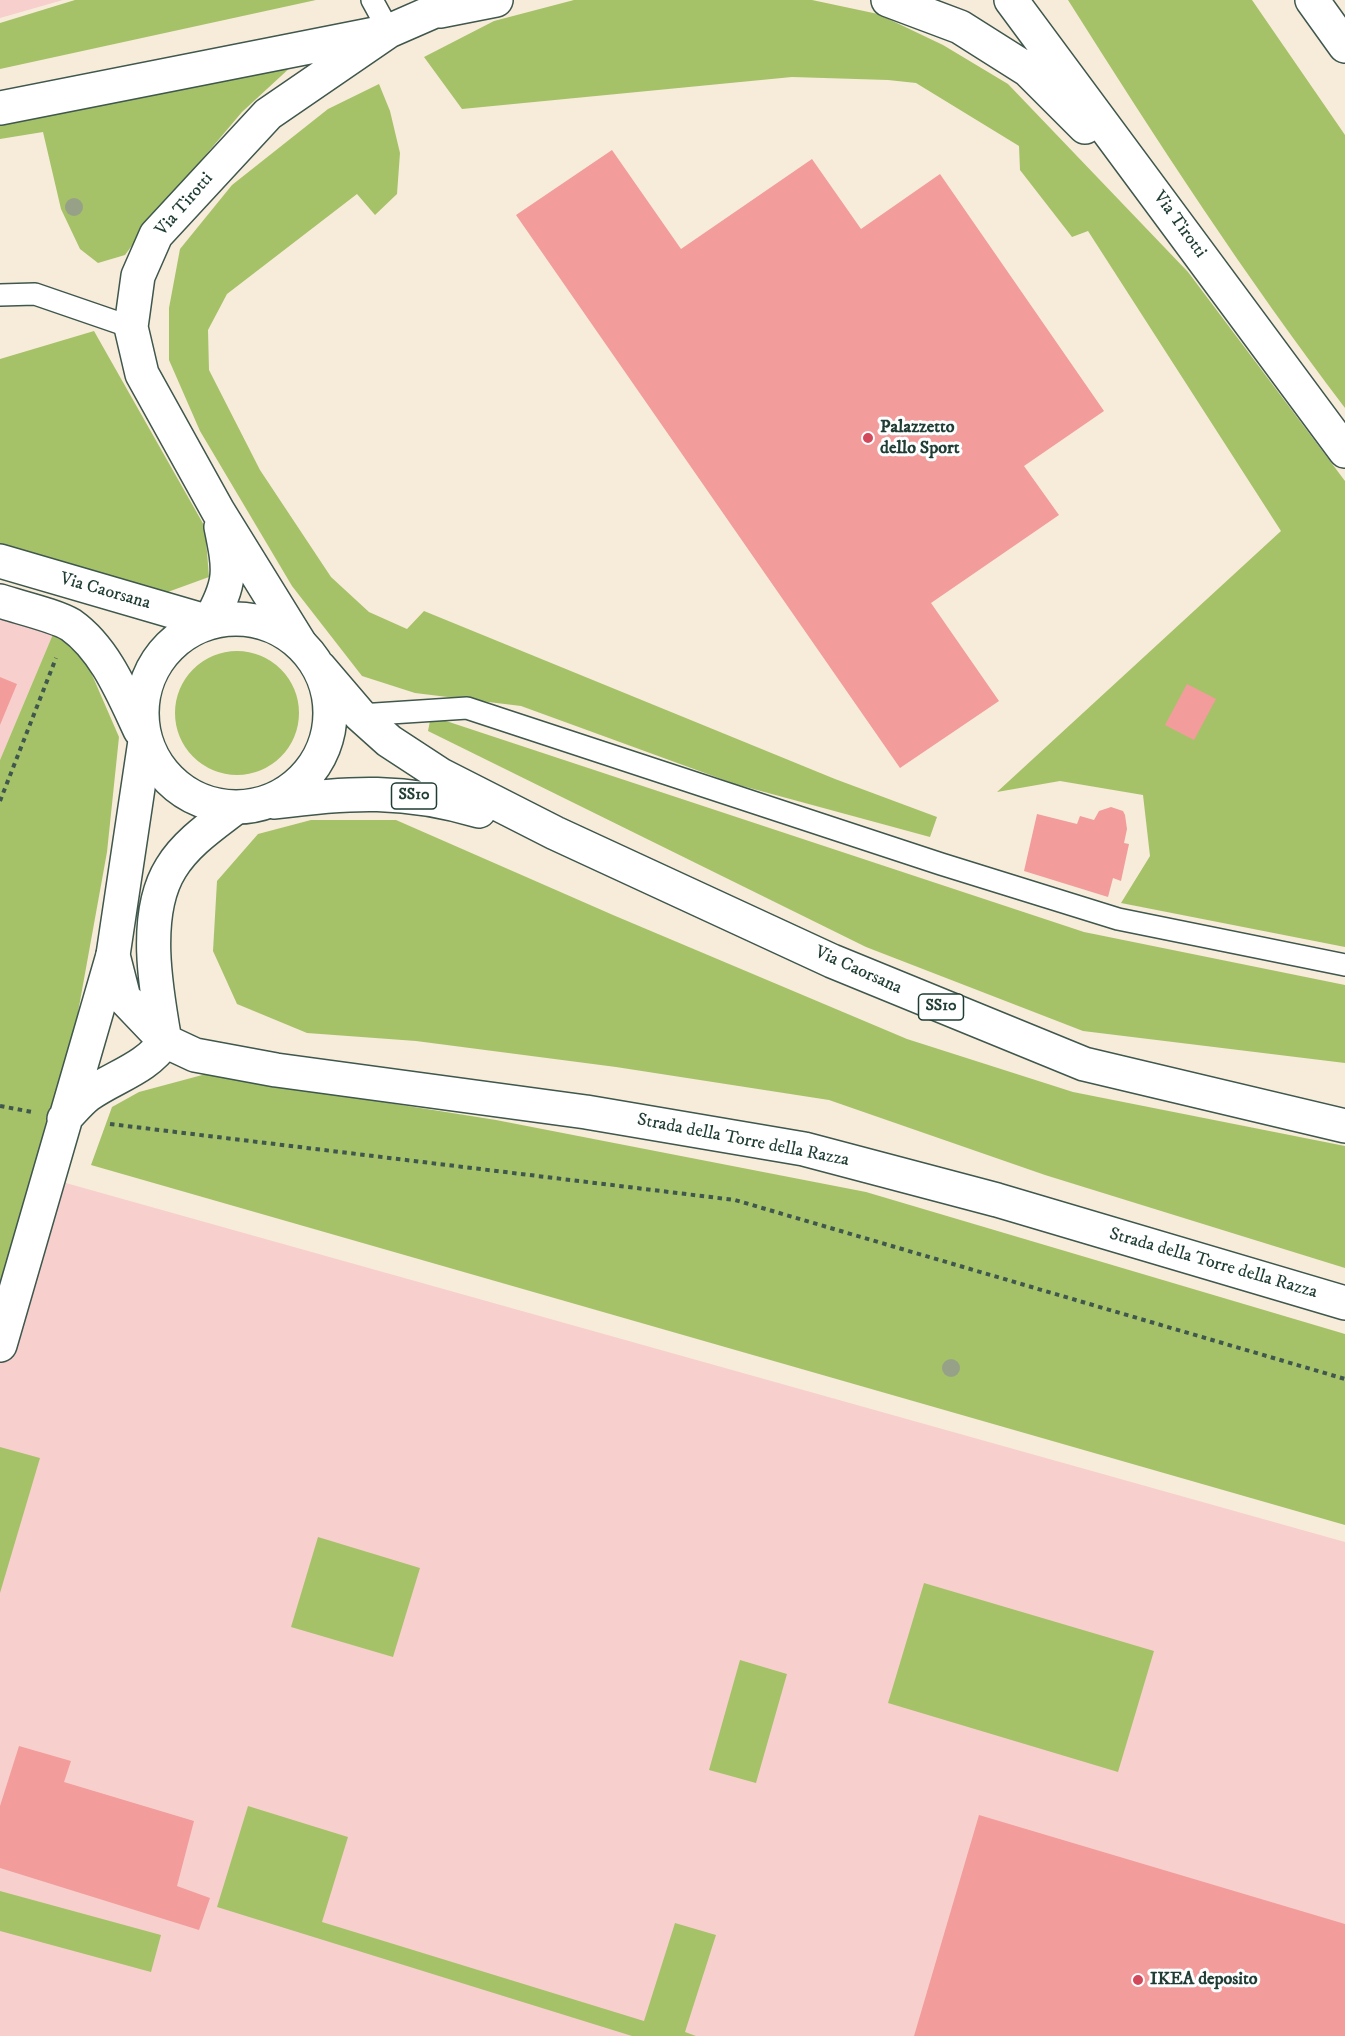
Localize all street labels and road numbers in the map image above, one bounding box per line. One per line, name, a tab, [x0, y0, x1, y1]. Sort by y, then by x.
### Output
street label: Via Tirotti	[152, 169, 218, 241]
street label: Via Tirotti	[1148, 187, 1210, 263]
street label: Via Caorsana	[57, 569, 153, 615]
road number: SS10	[392, 783, 436, 809]
street label: Via Caorsana	[811, 942, 905, 1000]
road number: SS10	[918, 994, 964, 1020]
street label: Strada della Torre della Razza	[635, 1110, 851, 1172]
street label: Strada della Torre della Razza	[1106, 1224, 1320, 1304]

